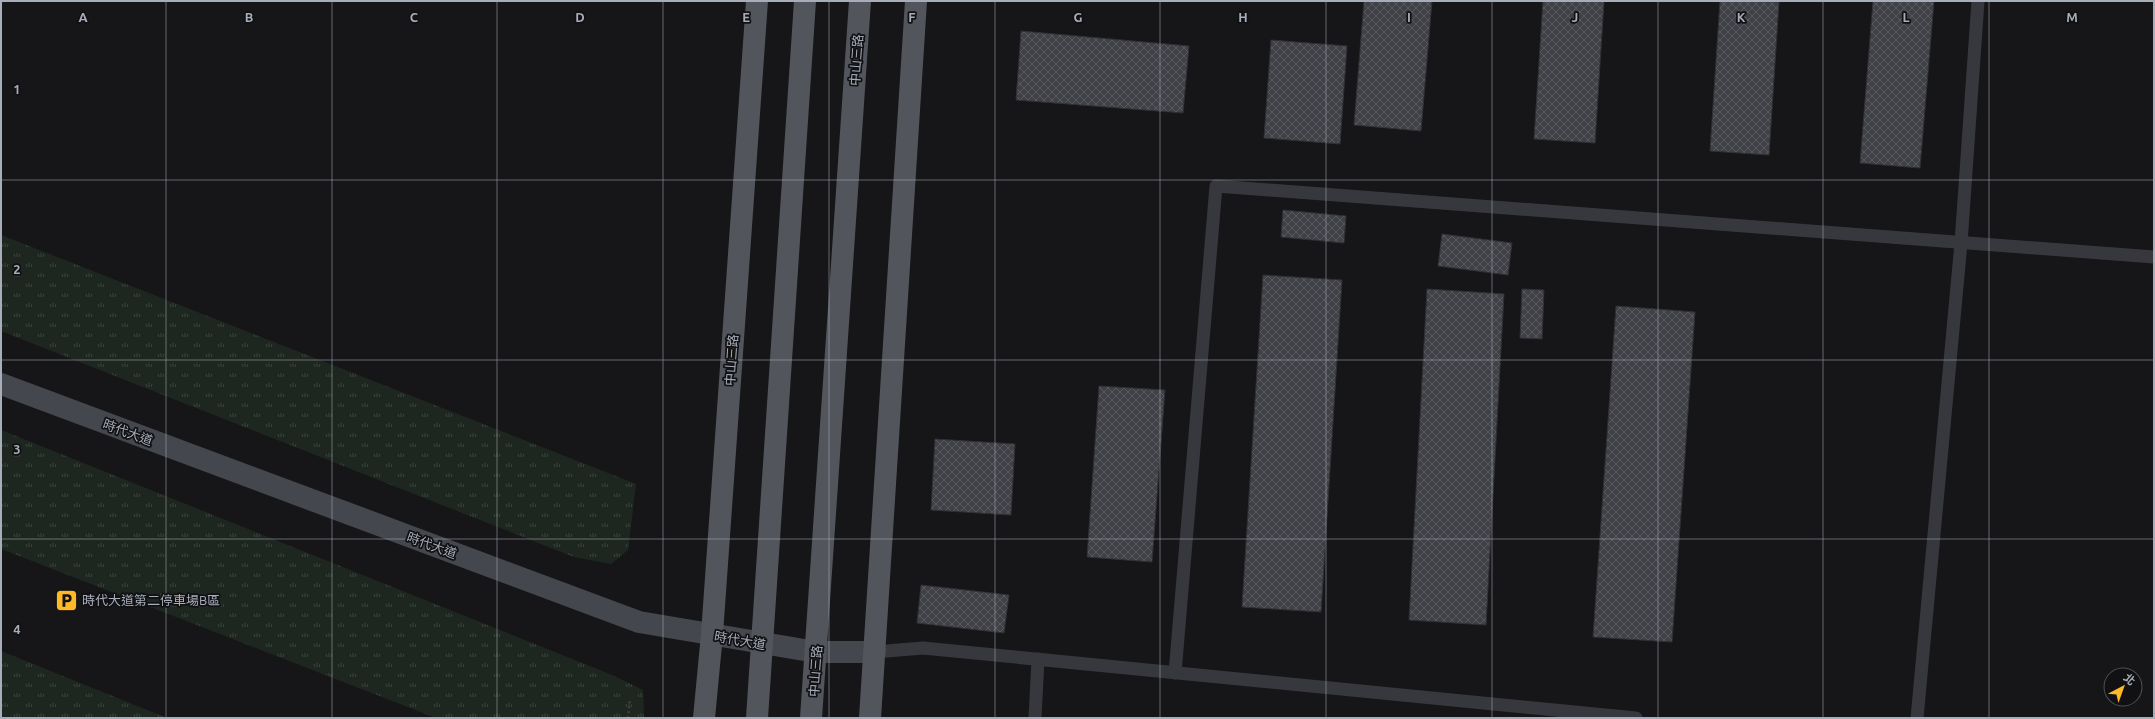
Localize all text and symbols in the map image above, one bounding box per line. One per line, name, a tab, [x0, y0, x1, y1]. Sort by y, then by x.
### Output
text: A	[78, 10, 88, 24]
text: B	[245, 10, 254, 24]
text: C	[410, 10, 419, 24]
text: D	[575, 10, 585, 24]
text: E	[742, 10, 750, 24]
text: F	[908, 10, 916, 24]
text: G	[1074, 10, 1083, 24]
text: H	[1238, 10, 1248, 24]
text: I	[1407, 10, 1411, 24]
text: J	[1572, 10, 1578, 24]
text: K	[1737, 10, 1746, 24]
text: L	[1902, 10, 1910, 24]
text: M	[2066, 10, 2078, 24]
street label: 中山三路	[847, 34, 865, 86]
text: 1	[13, 82, 21, 96]
text: 2	[13, 262, 21, 276]
street label: 中山三路	[722, 334, 740, 386]
street label: 時代大道	[101, 417, 155, 447]
text: 3	[13, 442, 21, 456]
street label: 時代大道	[405, 530, 459, 560]
parking icon: 時代大道第二停車場B區	[54, 587, 80, 613]
place label: 時代大道第二停車場B區	[82, 593, 220, 607]
text: 4	[13, 622, 21, 636]
street label: 時代大道	[713, 629, 767, 651]
street label: 中山三路	[806, 645, 824, 697]
north arrow	[2103, 667, 2143, 707]
text: 北	[2121, 671, 2138, 688]

